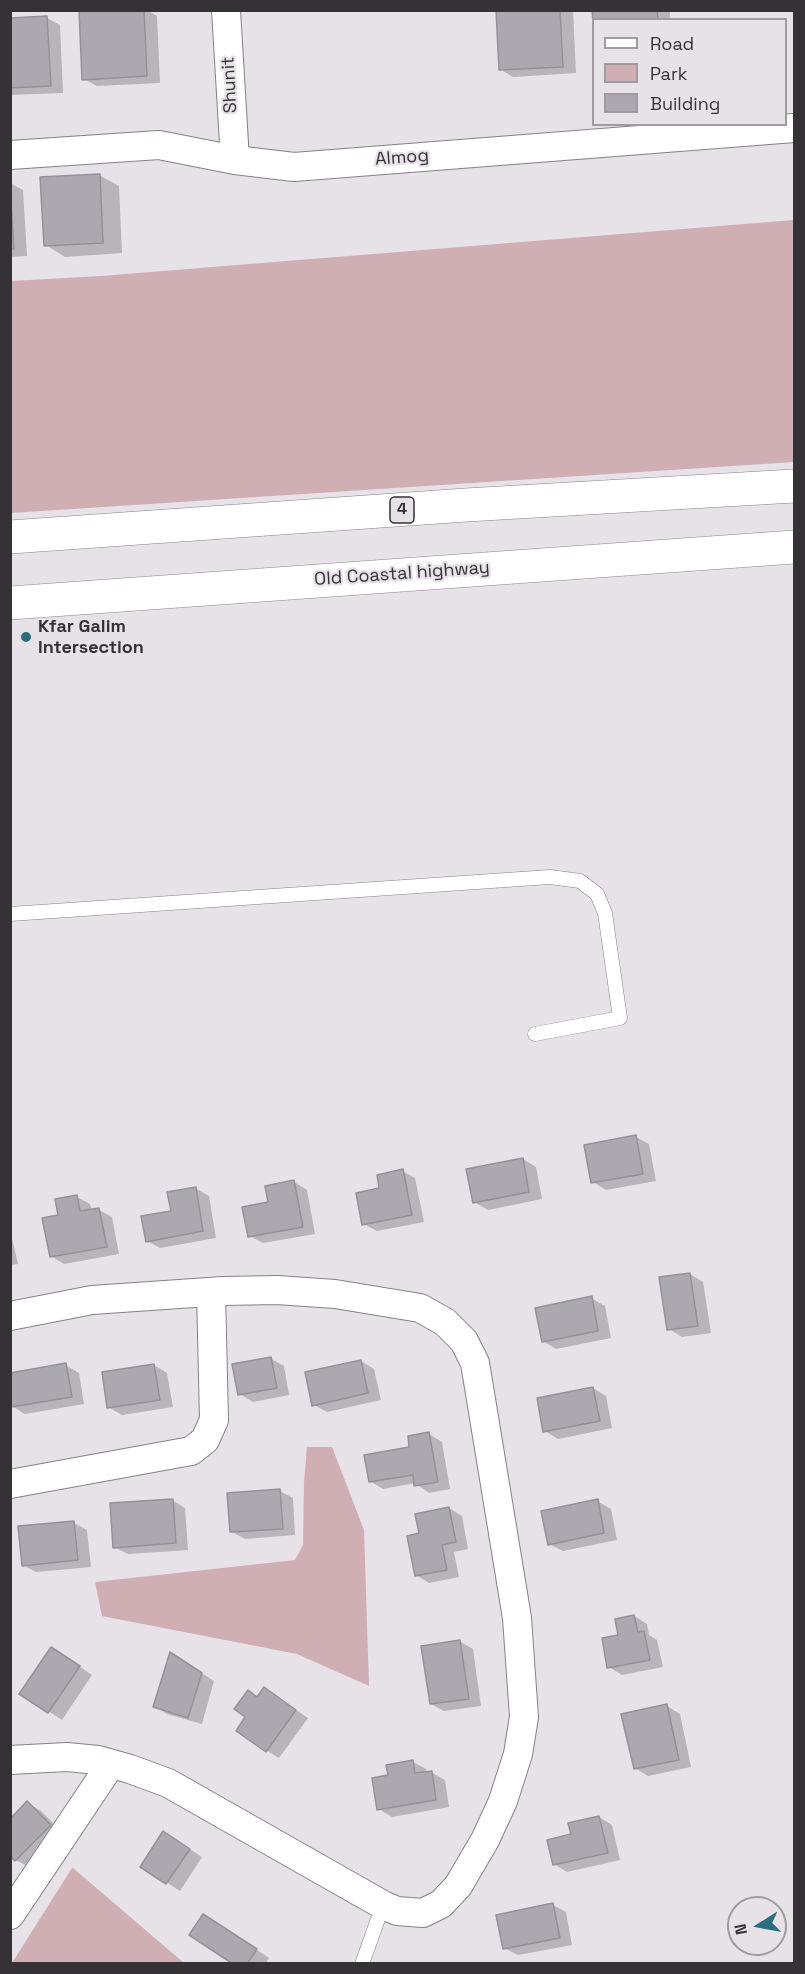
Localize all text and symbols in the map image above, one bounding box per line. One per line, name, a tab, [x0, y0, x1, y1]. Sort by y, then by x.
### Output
legend	[592, 18, 787, 126]
text: Road	[650, 32, 694, 55]
street label: Shunit	[218, 56, 242, 114]
text: Park	[650, 62, 687, 85]
text: Building	[650, 92, 720, 115]
street label: Almog	[374, 145, 430, 171]
road number: 4	[390, 497, 414, 523]
street label: Old Coastal highway	[314, 557, 490, 591]
place label: Kfar Galim Intersection	[38, 616, 144, 658]
marker: Kfar Galim Intersection	[19, 630, 33, 644]
north arrow	[727, 1896, 787, 1956]
text: N	[729, 1922, 752, 1936]

